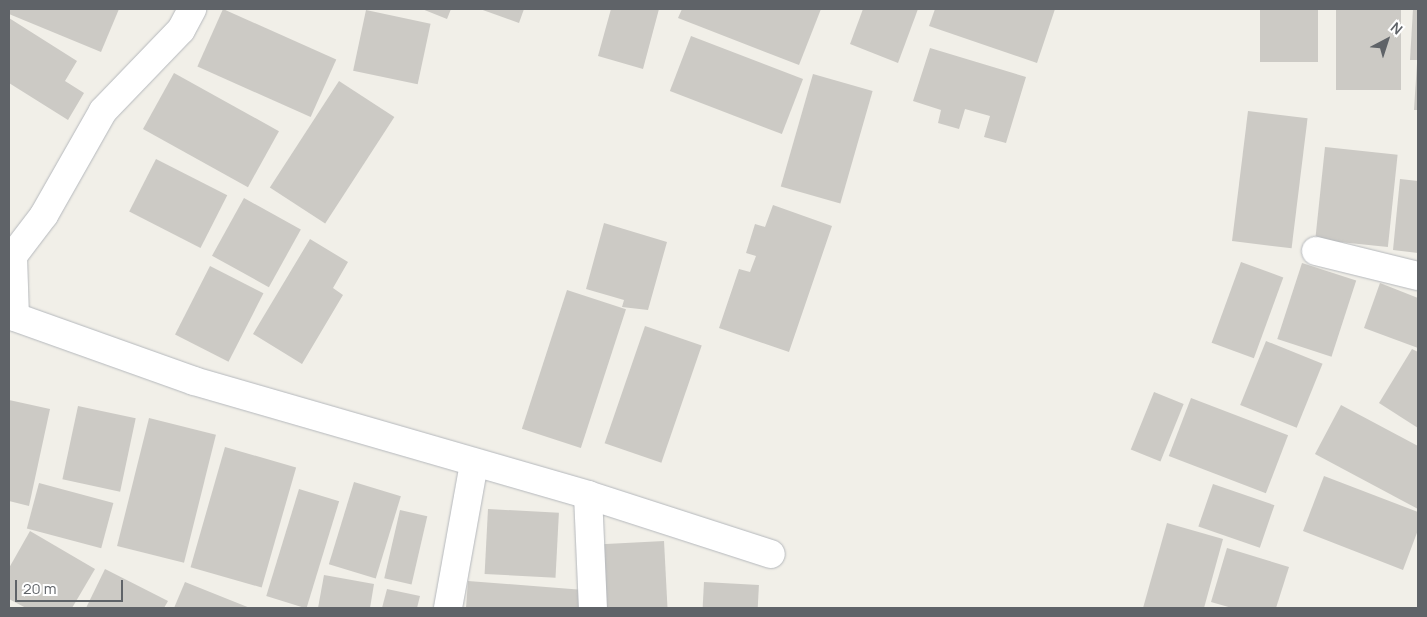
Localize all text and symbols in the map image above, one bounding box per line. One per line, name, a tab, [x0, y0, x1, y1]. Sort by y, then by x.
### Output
north arrow	[1362, 15, 1412, 65]
text: N	[1387, 18, 1407, 39]
scale bar	[18, 570, 125, 602]
text: 20 m	[23, 578, 56, 599]

